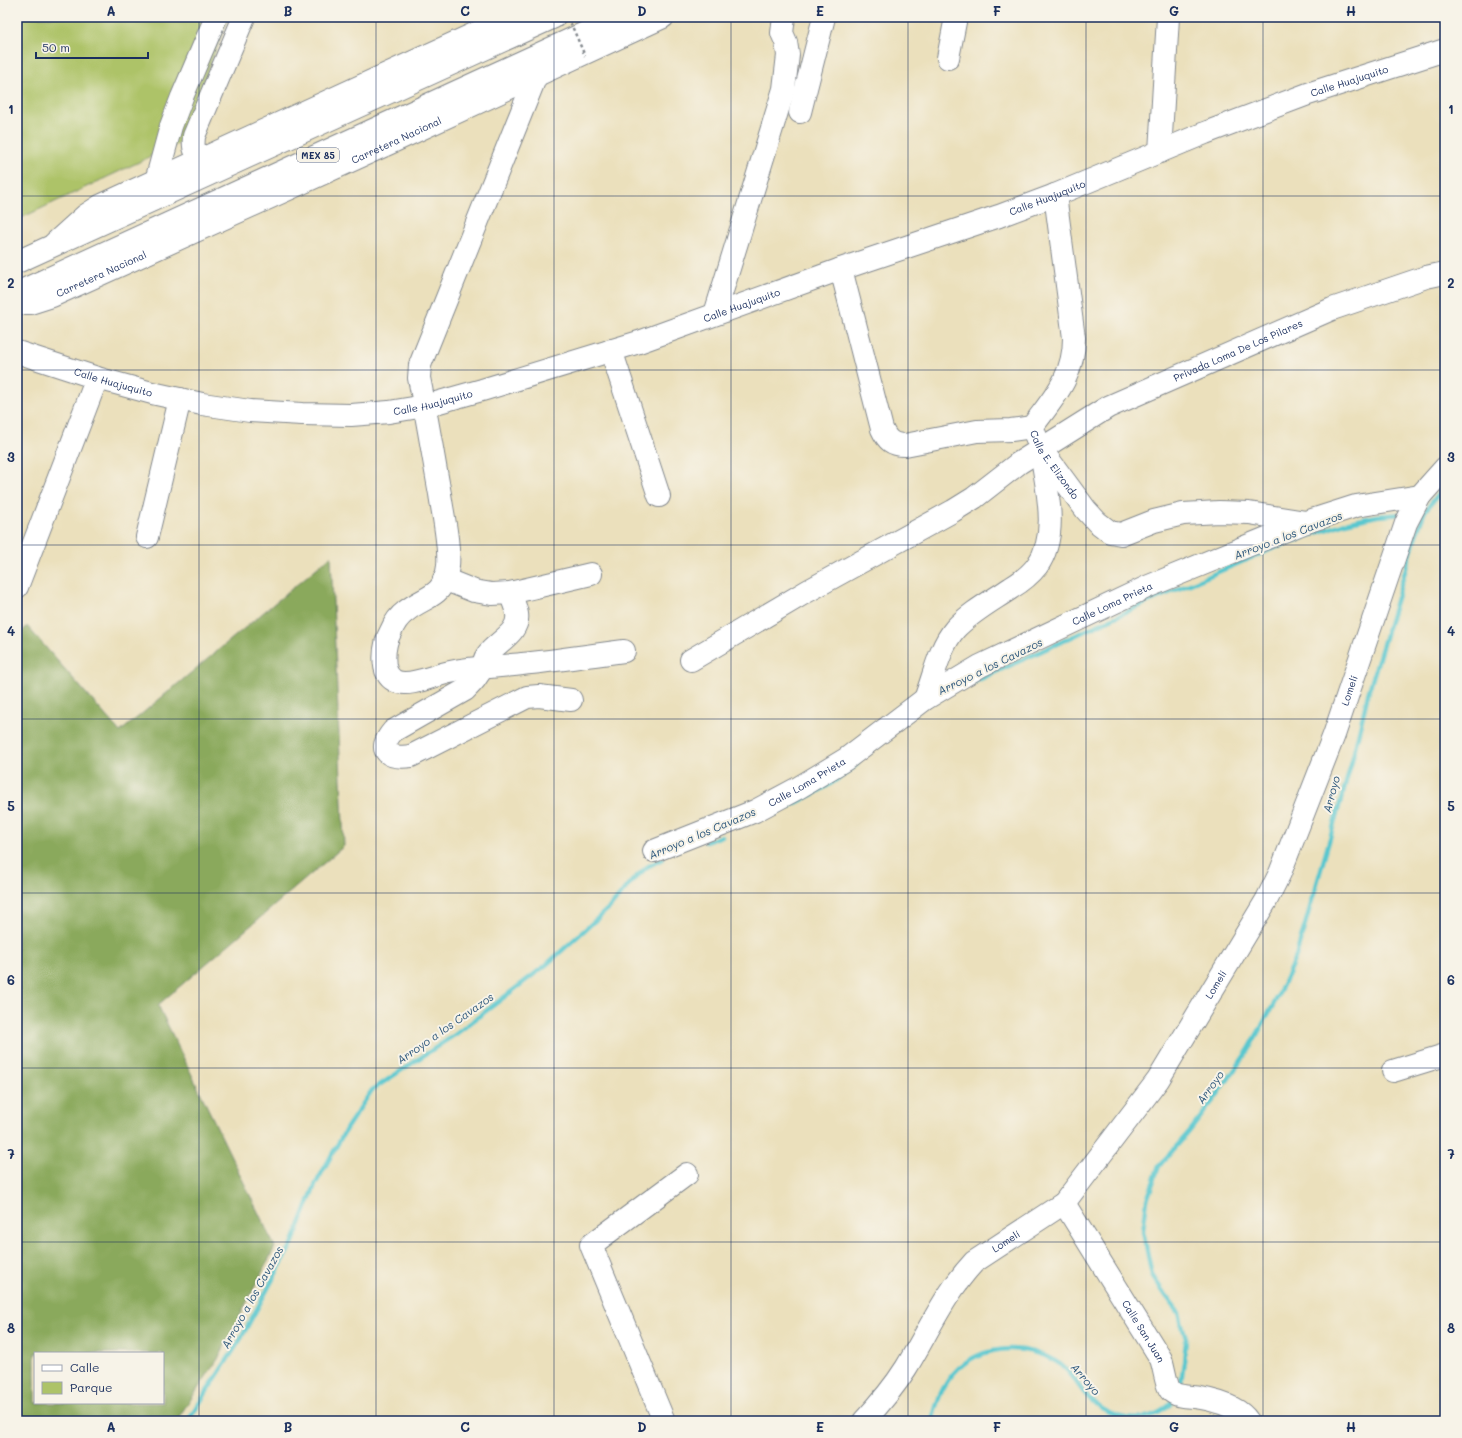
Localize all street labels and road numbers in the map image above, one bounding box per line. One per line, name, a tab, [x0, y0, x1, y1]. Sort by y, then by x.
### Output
street label: Calle Huajuquito	[1309, 62, 1390, 100]
street label: Carretera Nacional	[349, 113, 443, 167]
road number: MEX 85	[297, 148, 339, 162]
street label: Calle Huajuquito	[1007, 176, 1088, 219]
street label: Carretera Nacional	[54, 247, 148, 300]
street label: Calle Huajuquito	[701, 285, 782, 325]
street label: Privada Loma De Los Pilares	[1171, 316, 1305, 385]
street label: Calle Huajuquito	[72, 364, 154, 400]
street label: Calle Huajuquito	[392, 386, 474, 418]
street label: Calle E. Elizondo	[1027, 428, 1083, 502]
street label: Calle Loma Prieta	[1070, 578, 1155, 629]
street label: Lomelí	[1338, 673, 1361, 707]
street label: Calle Loma Prieta	[765, 754, 848, 810]
street label: Lomelí	[1202, 967, 1230, 1001]
street label: Lomelí	[989, 1227, 1023, 1255]
street label: Calle San Juan	[1119, 1297, 1169, 1364]

